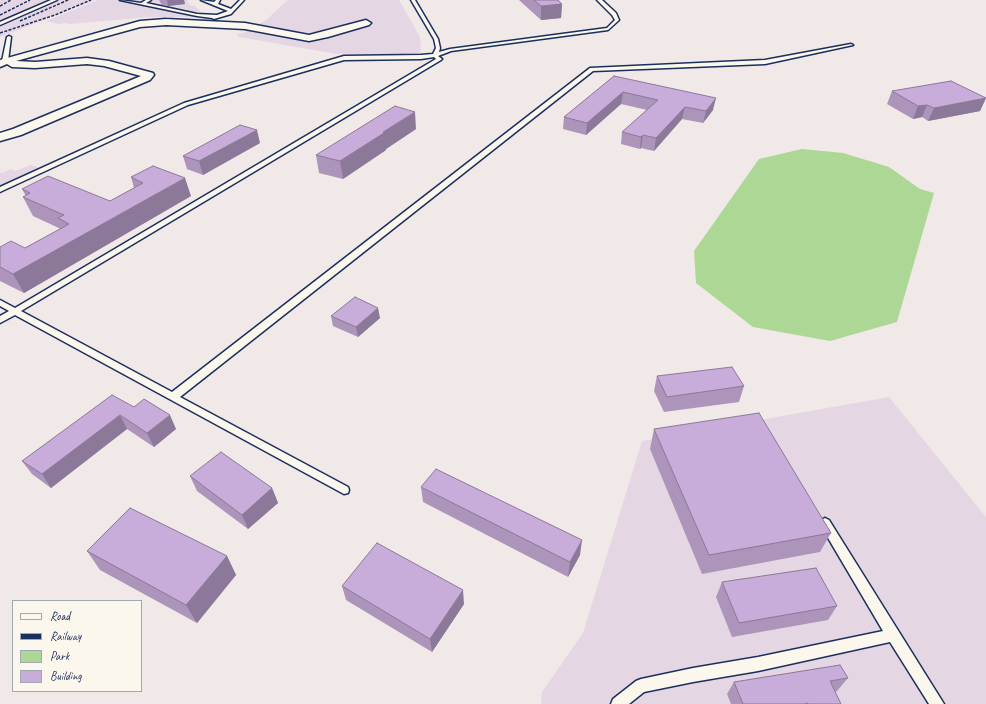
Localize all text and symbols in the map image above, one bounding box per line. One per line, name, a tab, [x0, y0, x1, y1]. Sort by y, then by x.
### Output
legend	[12, 600, 142, 692]
text: Road	[50, 608, 70, 624]
text: Railway	[50, 628, 81, 644]
text: Park	[50, 648, 69, 664]
text: Building	[50, 668, 82, 684]

